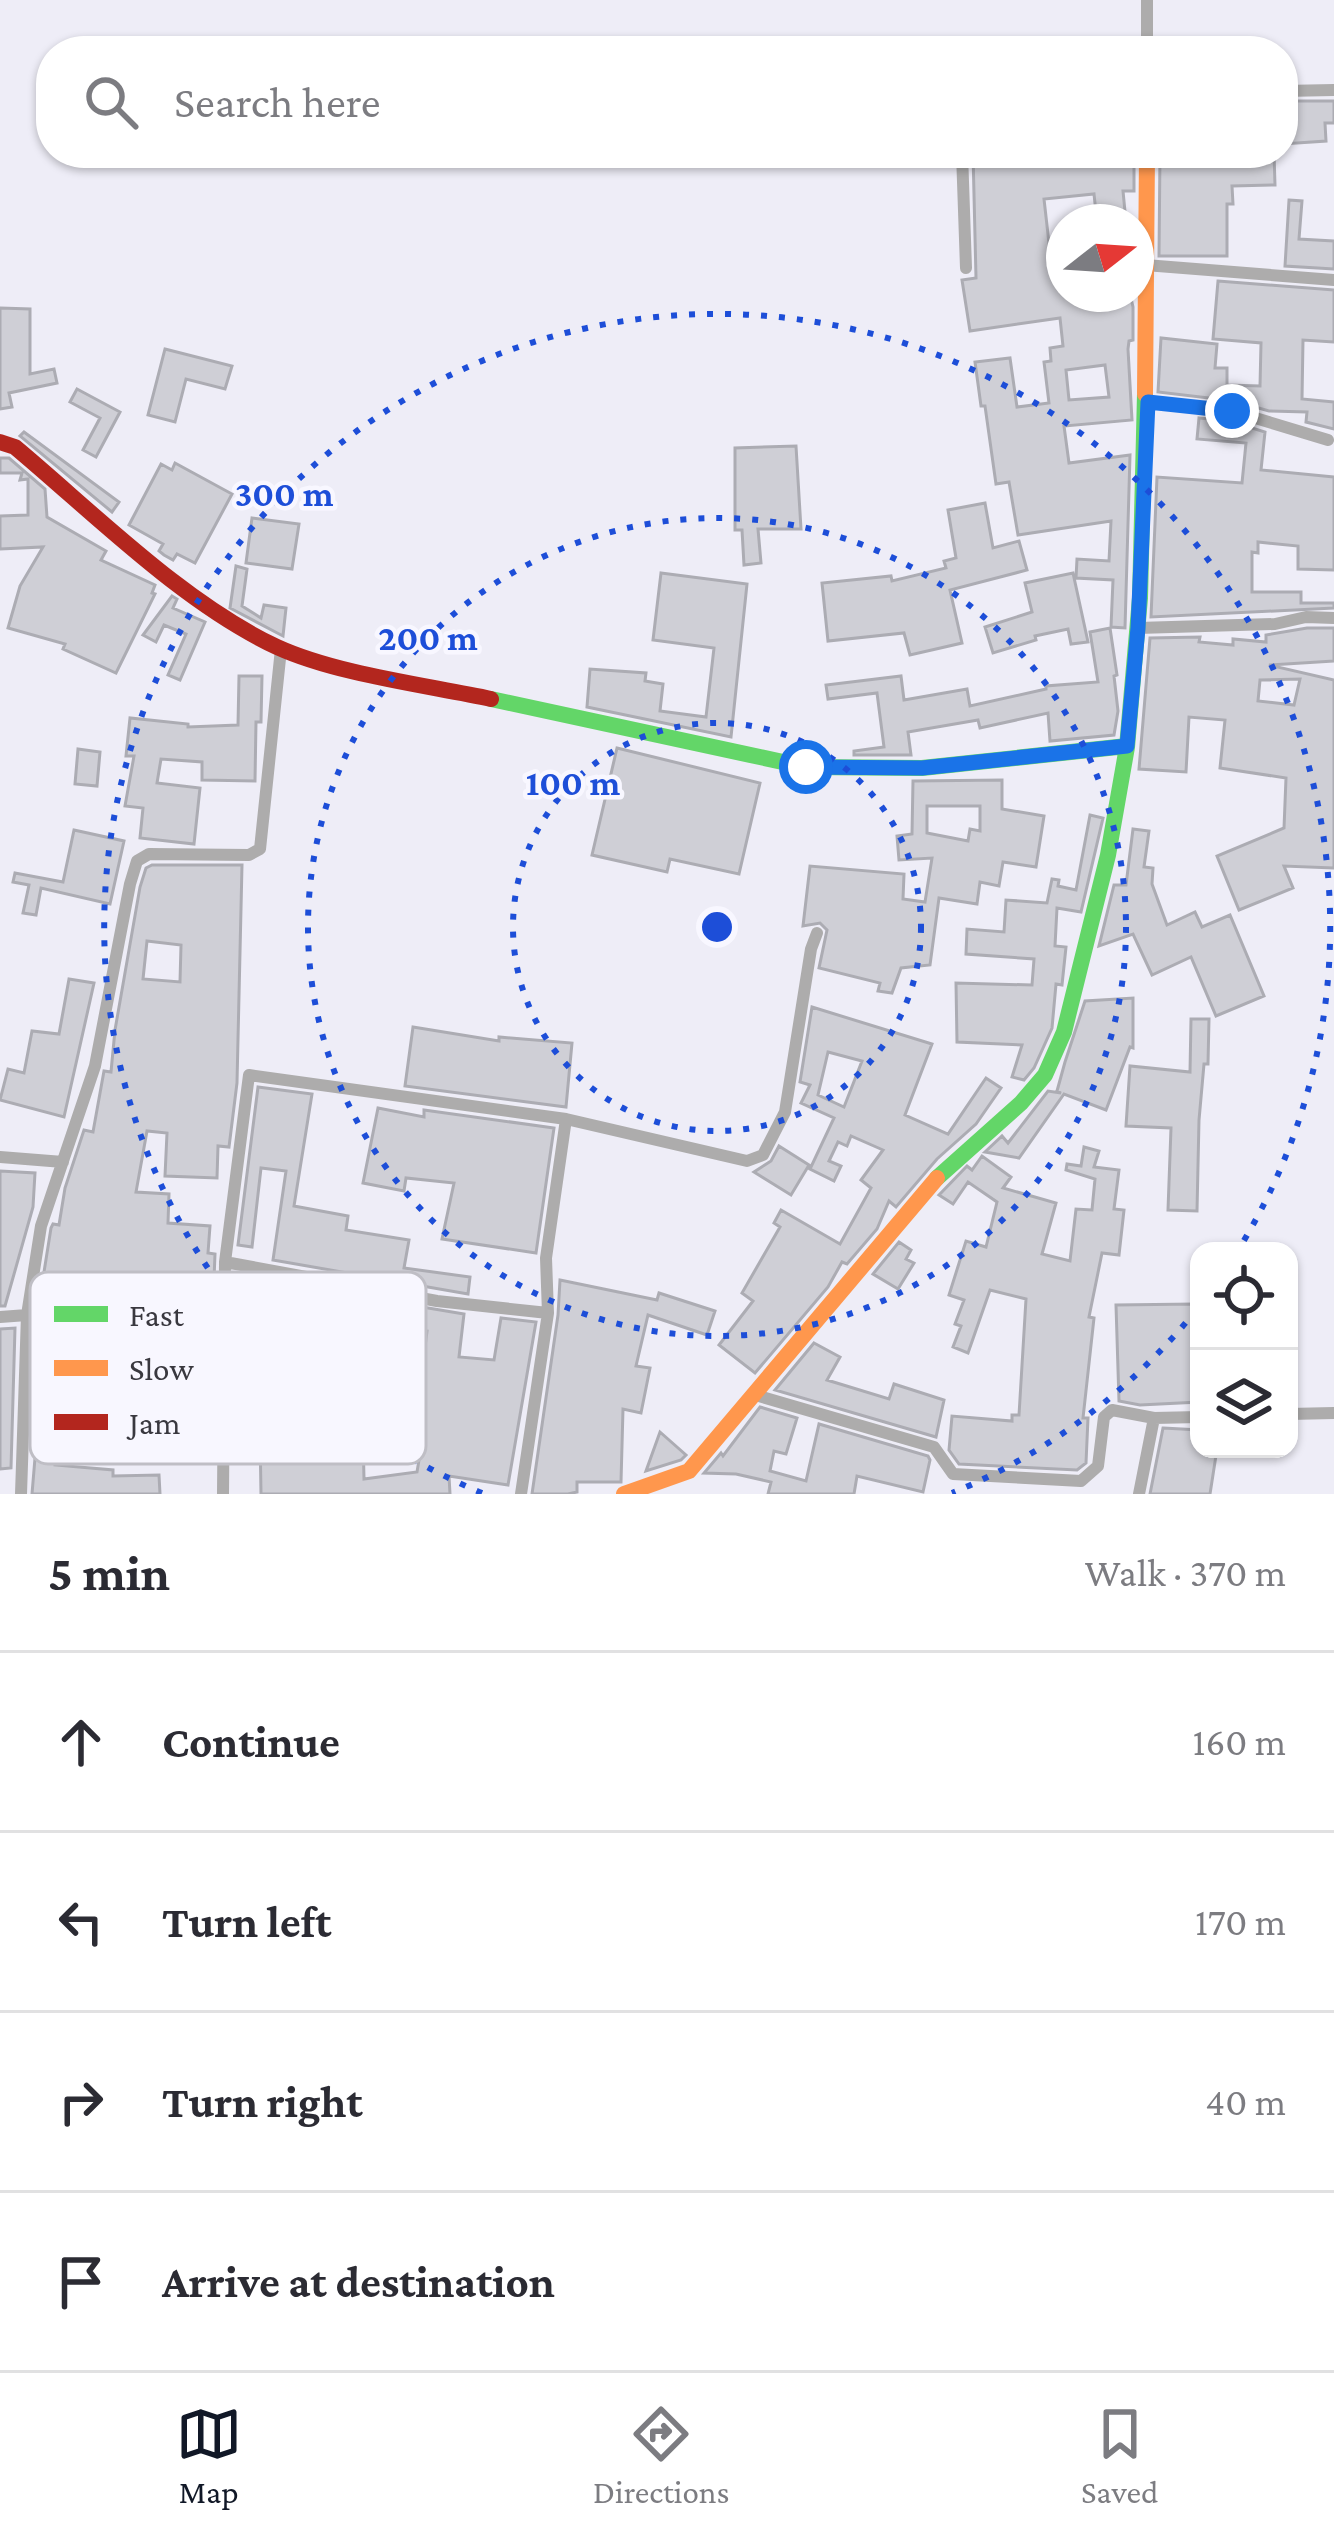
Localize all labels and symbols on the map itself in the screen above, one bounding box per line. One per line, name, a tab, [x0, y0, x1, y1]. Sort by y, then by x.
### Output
north arrow	[1046, 204, 1154, 312]
route end	[1205, 384, 1259, 438]
text: 300 m	[235, 474, 334, 514]
text: 200 m	[378, 618, 478, 658]
route start	[779, 740, 833, 794]
text: 100 m	[526, 763, 621, 803]
centre of rings	[696, 906, 738, 948]
legend	[30, 1272, 426, 1464]
text: Fast	[129, 1296, 185, 1333]
text: Slow	[129, 1350, 194, 1387]
text: Jam	[126, 1404, 181, 1441]

